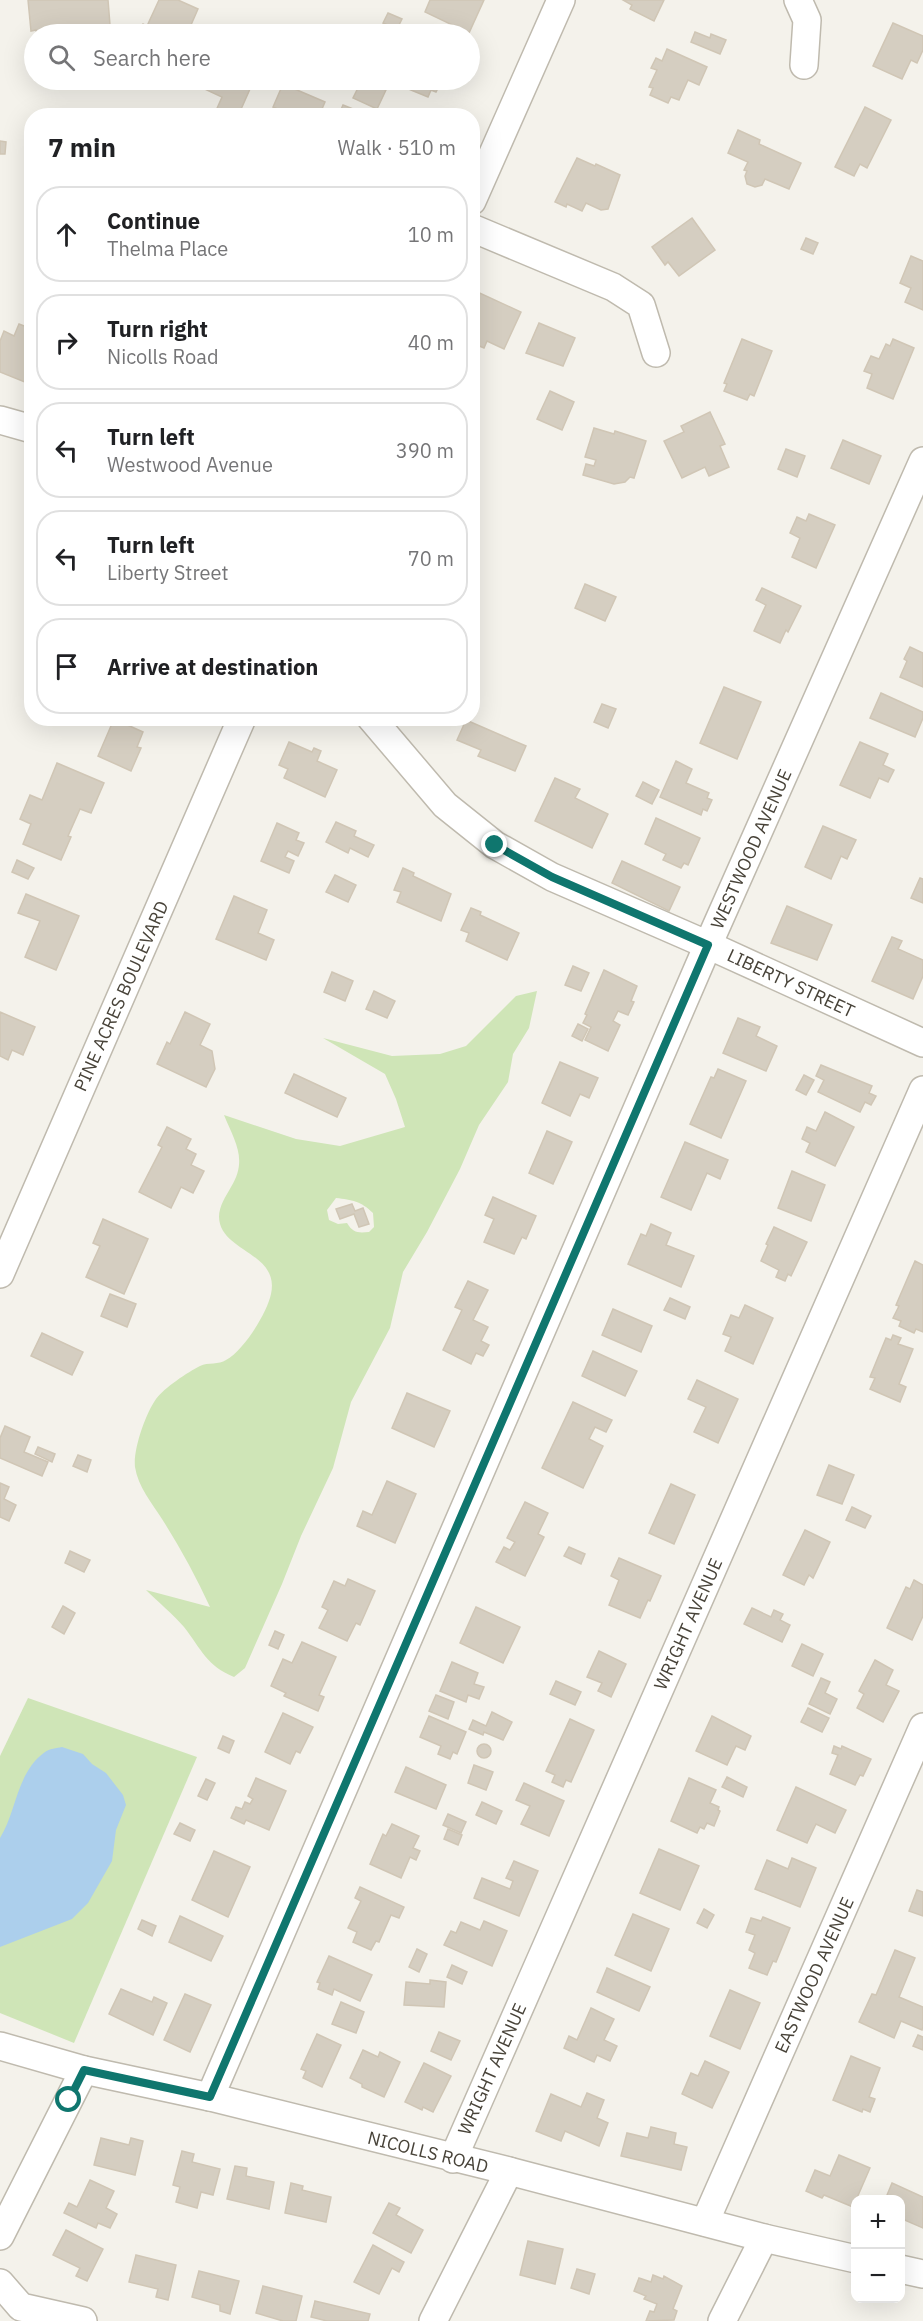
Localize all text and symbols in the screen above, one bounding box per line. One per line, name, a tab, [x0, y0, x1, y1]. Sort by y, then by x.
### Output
search box	[24, 24, 480, 90]
icon: search	[45, 41, 78, 74]
text: Search here	[93, 43, 211, 72]
text: 7 min	[48, 130, 116, 164]
text: Walk · 510 m	[338, 134, 456, 161]
text: Continue	[107, 206, 200, 235]
icon: ahead	[50, 218, 83, 251]
text: 10 m	[408, 221, 454, 248]
text: Thelma Place	[107, 235, 228, 262]
text: Turn right	[107, 314, 208, 343]
icon: right	[50, 326, 83, 359]
text: 40 m	[408, 329, 454, 356]
text: Nicolls Road	[107, 343, 219, 370]
text: Turn left	[107, 422, 195, 451]
icon: left	[50, 434, 83, 467]
text: 390 m	[396, 437, 454, 464]
text: Westwood Avenue	[107, 451, 273, 478]
text: Turn left	[107, 530, 195, 559]
icon: left	[50, 542, 83, 575]
text: 70 m	[408, 545, 454, 572]
text: Liberty Street	[107, 559, 229, 586]
icon: arrive	[50, 650, 83, 683]
text: Arrive at destination	[107, 652, 318, 681]
street label: WESTWOOD AVENUE	[705, 765, 797, 933]
route end	[481, 831, 507, 857]
street label: PINE ACRES BOULEVARD	[69, 897, 173, 1095]
street label: LIBERTY STREET	[724, 943, 858, 1023]
street label: WRIGHT AVENUE	[649, 1554, 727, 1694]
street label: EASTWOOD AVENUE	[769, 1893, 859, 2057]
street label: WRIGHT AVENUE	[453, 1999, 531, 2139]
route start	[55, 2086, 81, 2112]
street label: NICOLLS ROAD	[365, 2126, 491, 2178]
map controls	[851, 2195, 905, 2303]
button: +	[851, 2195, 905, 2249]
button: −	[851, 2249, 905, 2303]

